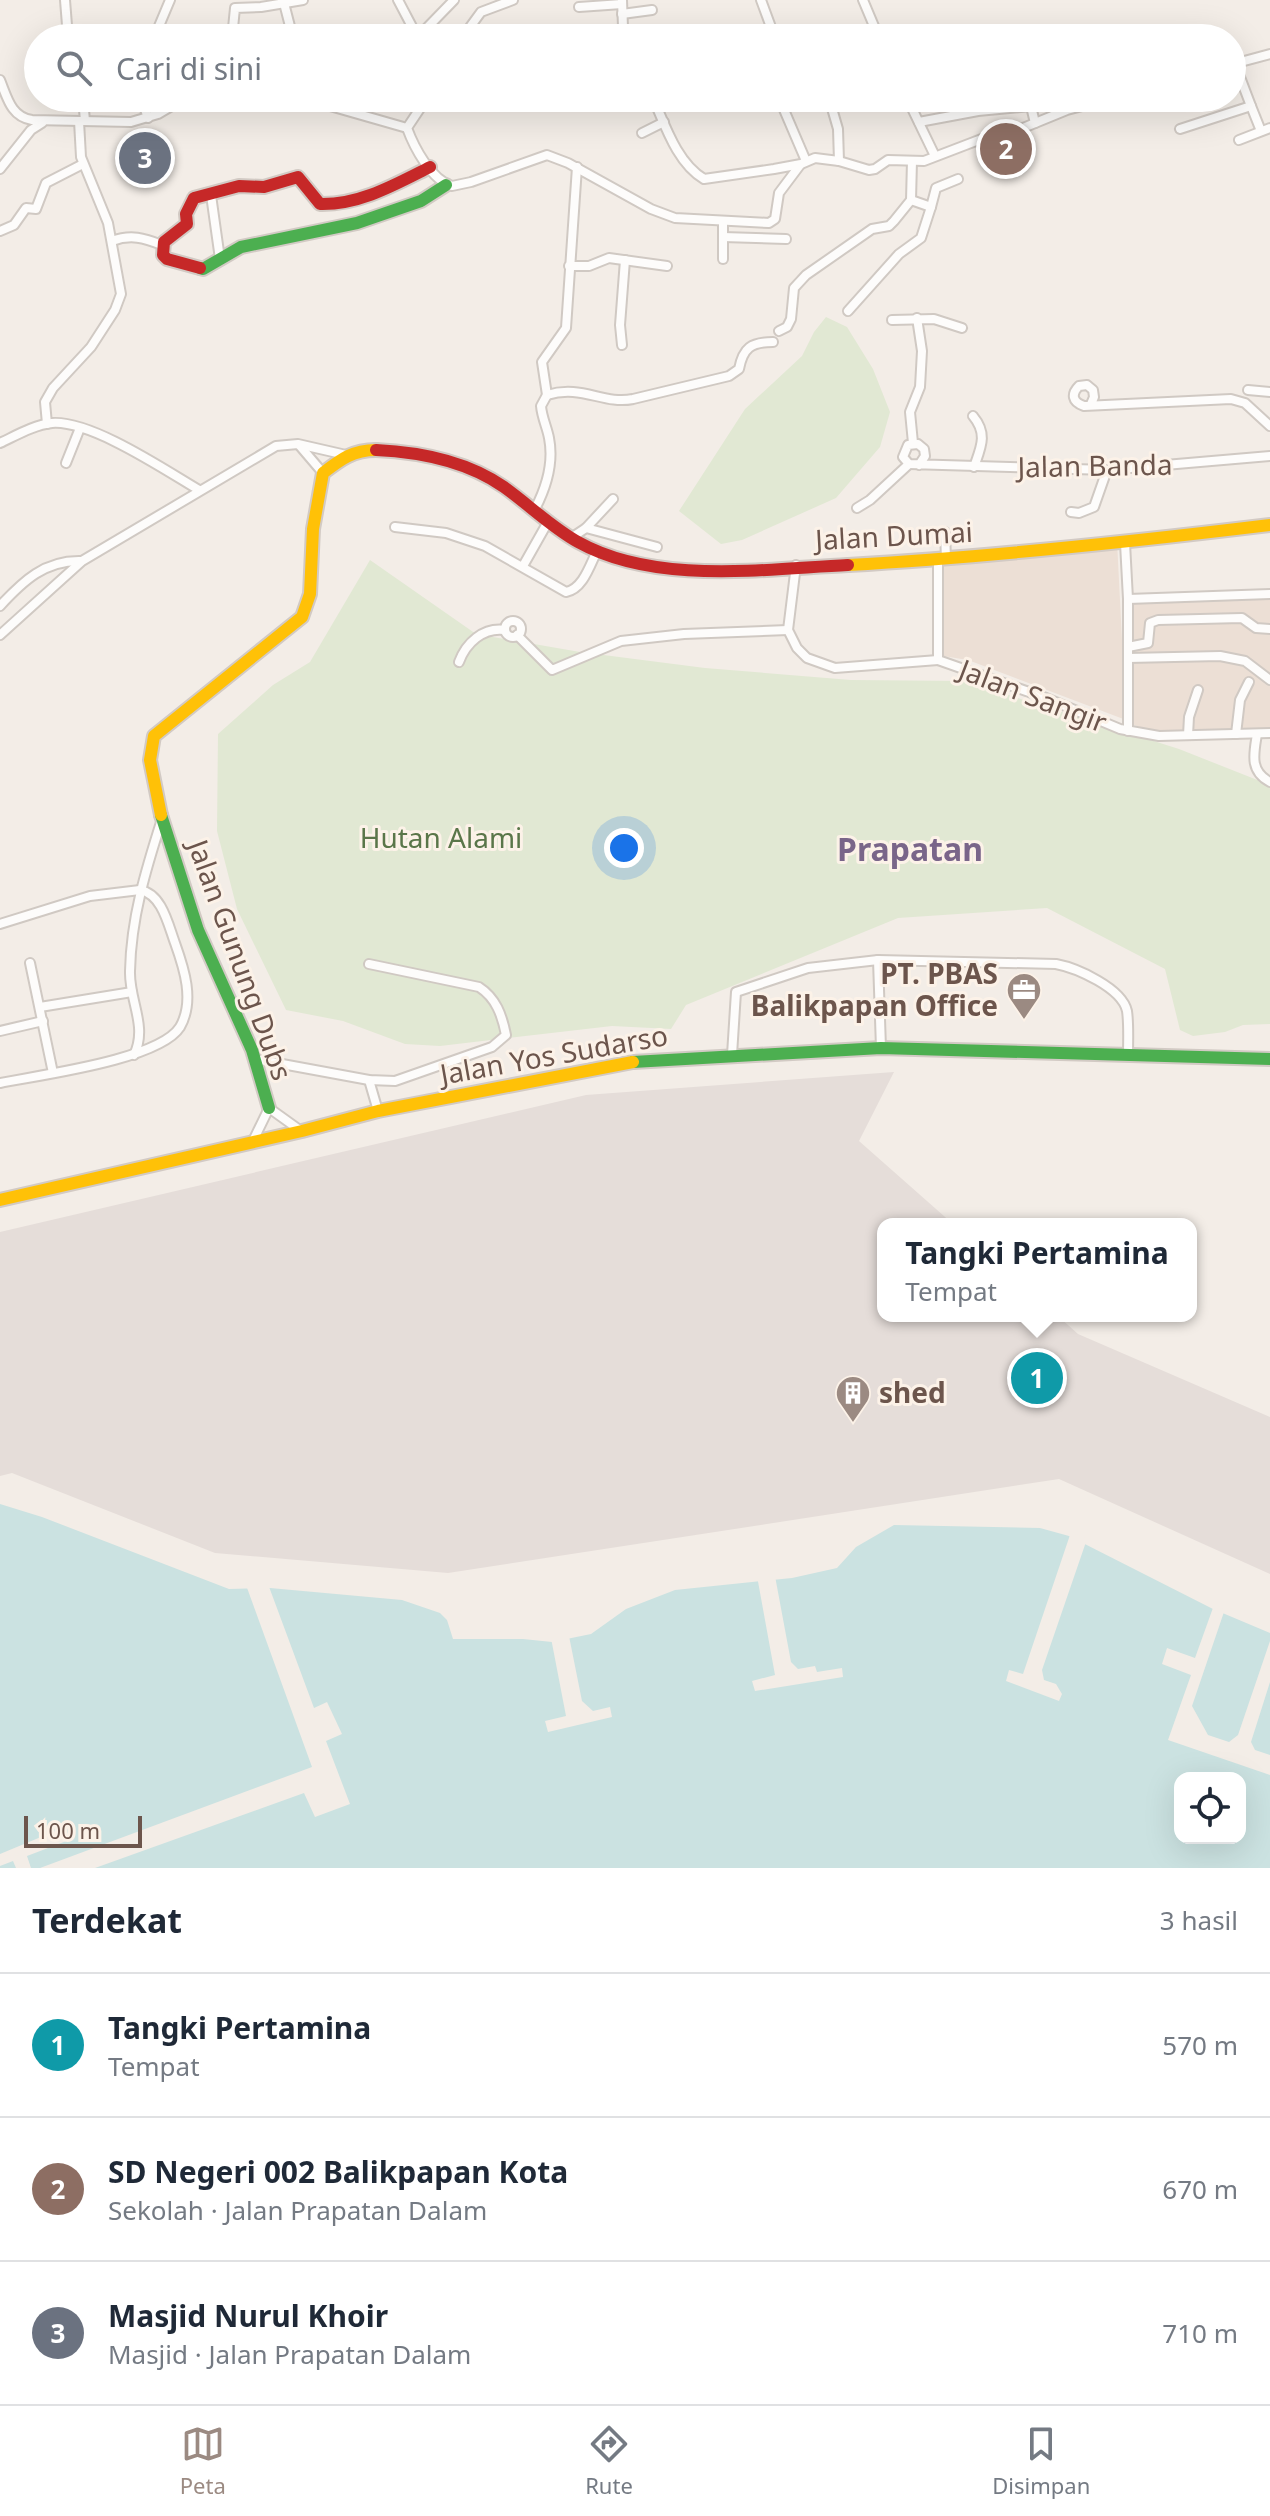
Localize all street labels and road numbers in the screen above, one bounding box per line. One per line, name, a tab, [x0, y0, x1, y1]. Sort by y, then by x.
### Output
street label: Jalan Banda	[1014, 445, 1173, 485]
street label: Jalan Dumai	[811, 512, 974, 558]
street label: Jalan Sangir	[951, 648, 1113, 741]
street label: Jalan Gunung Dubs	[179, 831, 302, 1085]
street label: Jalan Yos Sudarso	[434, 1015, 671, 1093]

